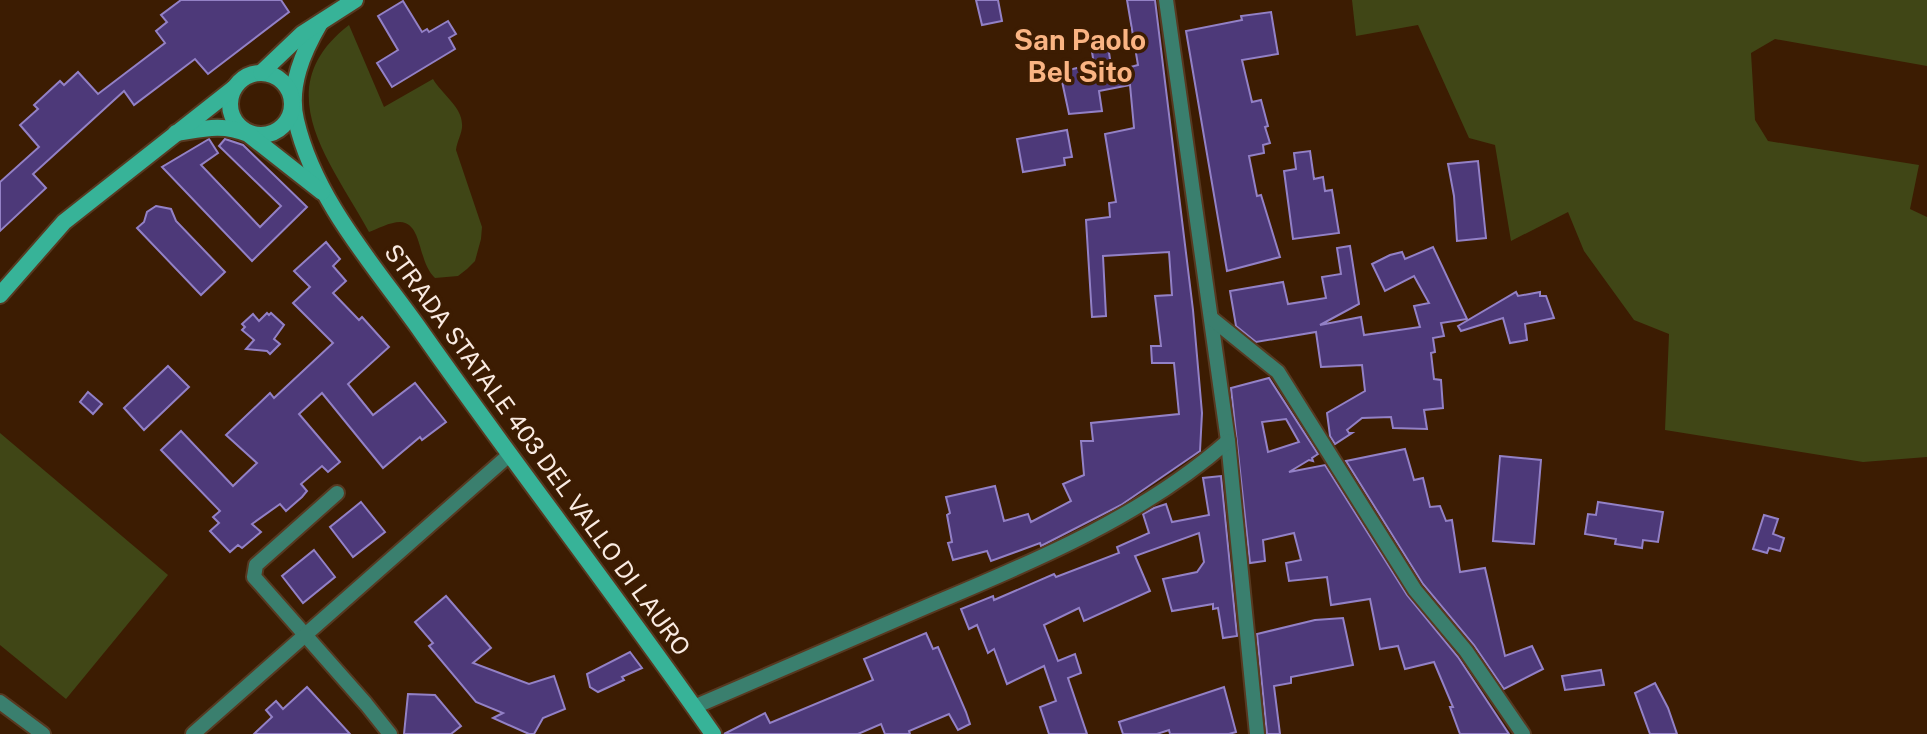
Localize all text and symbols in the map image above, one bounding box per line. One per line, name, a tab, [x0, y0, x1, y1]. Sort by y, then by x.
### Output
district label: San Paolo Bel Sito	[1014, 23, 1146, 88]
street label: STRADA STATALE 403 DEL VALLO DI LAURO	[379, 238, 696, 660]

